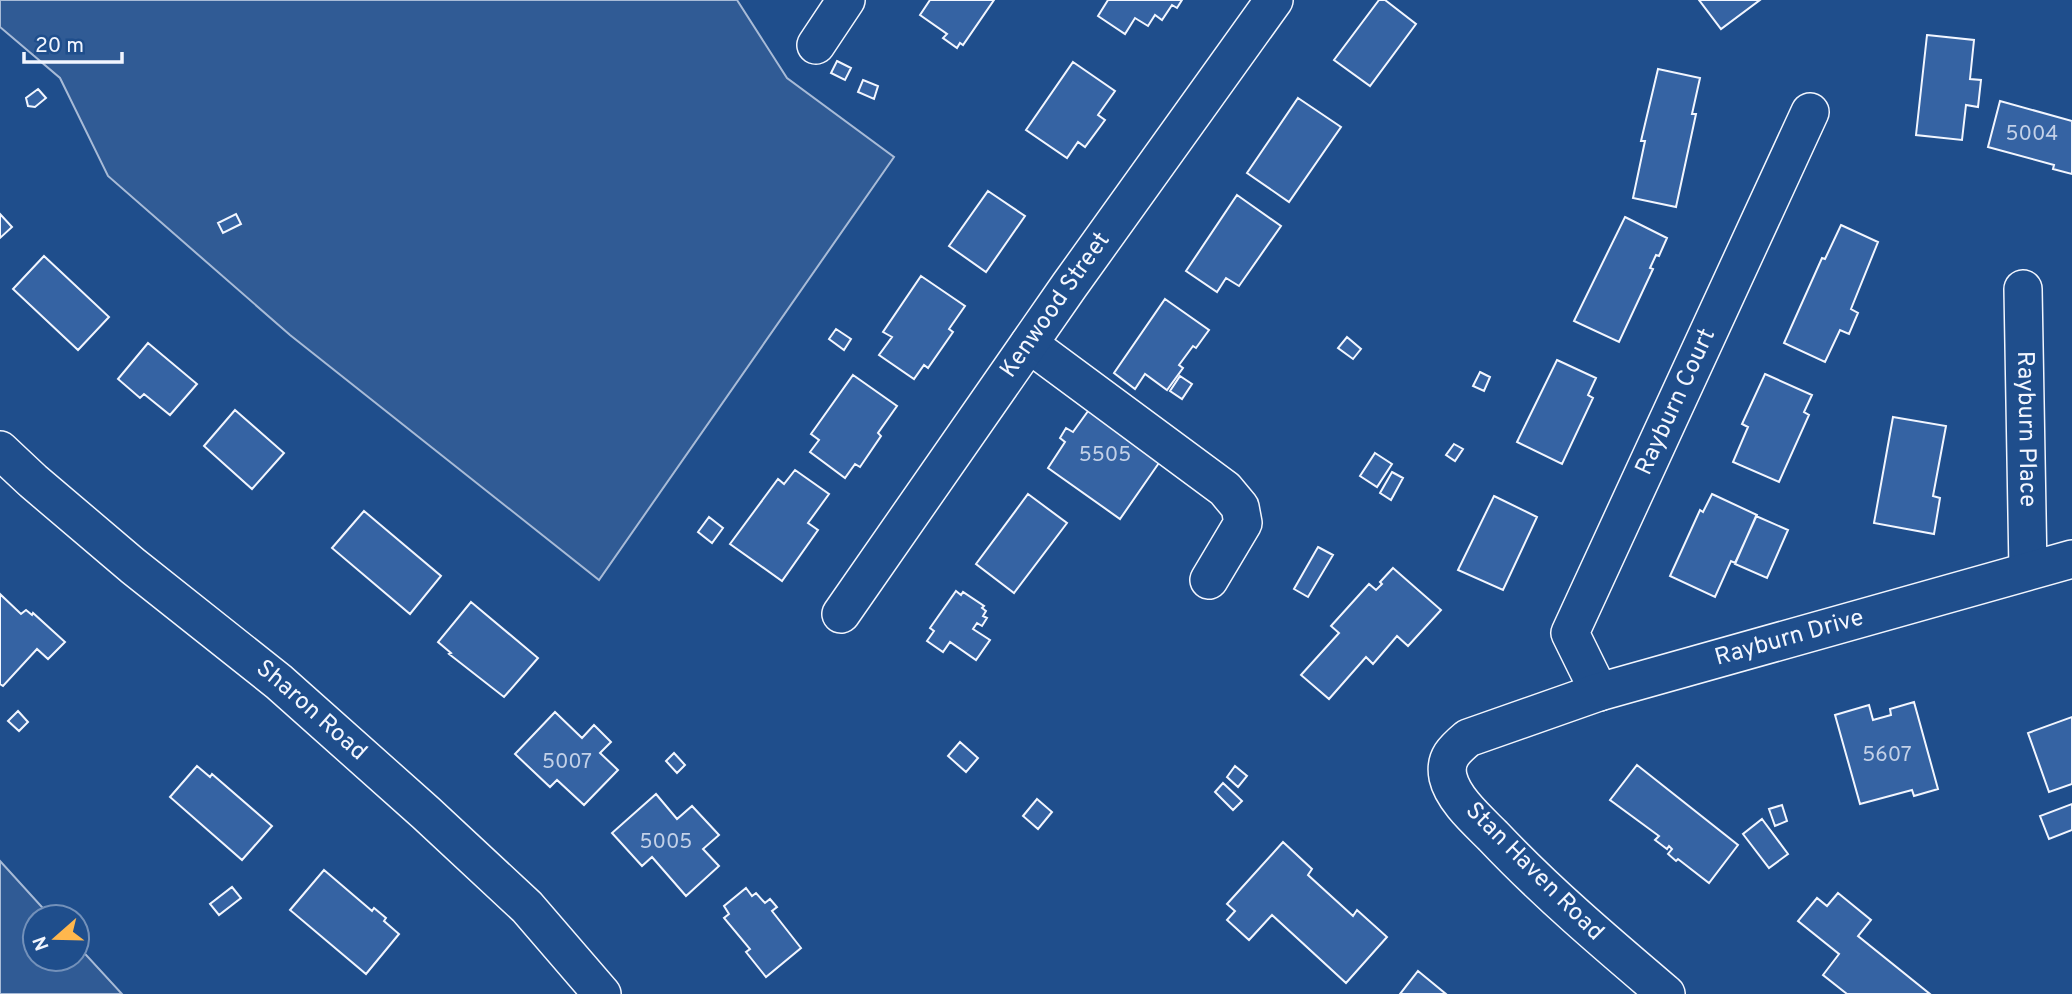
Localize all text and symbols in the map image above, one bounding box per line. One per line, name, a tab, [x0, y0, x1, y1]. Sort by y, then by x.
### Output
scale bar	[24, 21, 122, 65]
text: 20 m	[35, 33, 84, 60]
house number: 5004	[2006, 121, 2058, 148]
street label: Kenwood Street	[994, 227, 1117, 384]
street label: Rayburn Court	[1630, 324, 1723, 480]
street label: Rayburn Place	[2009, 351, 2042, 507]
house number: 5505	[1079, 442, 1131, 469]
street label: Rayburn Drive	[1712, 603, 1867, 674]
street label: Sharon Road	[249, 654, 373, 768]
house number: 5607	[1862, 742, 1912, 769]
house number: 5007	[542, 749, 592, 776]
street label: Stan Haven Road	[1458, 796, 1610, 948]
house number: 5005	[640, 829, 692, 856]
north arrow	[21, 903, 91, 973]
text: N	[28, 933, 56, 954]

